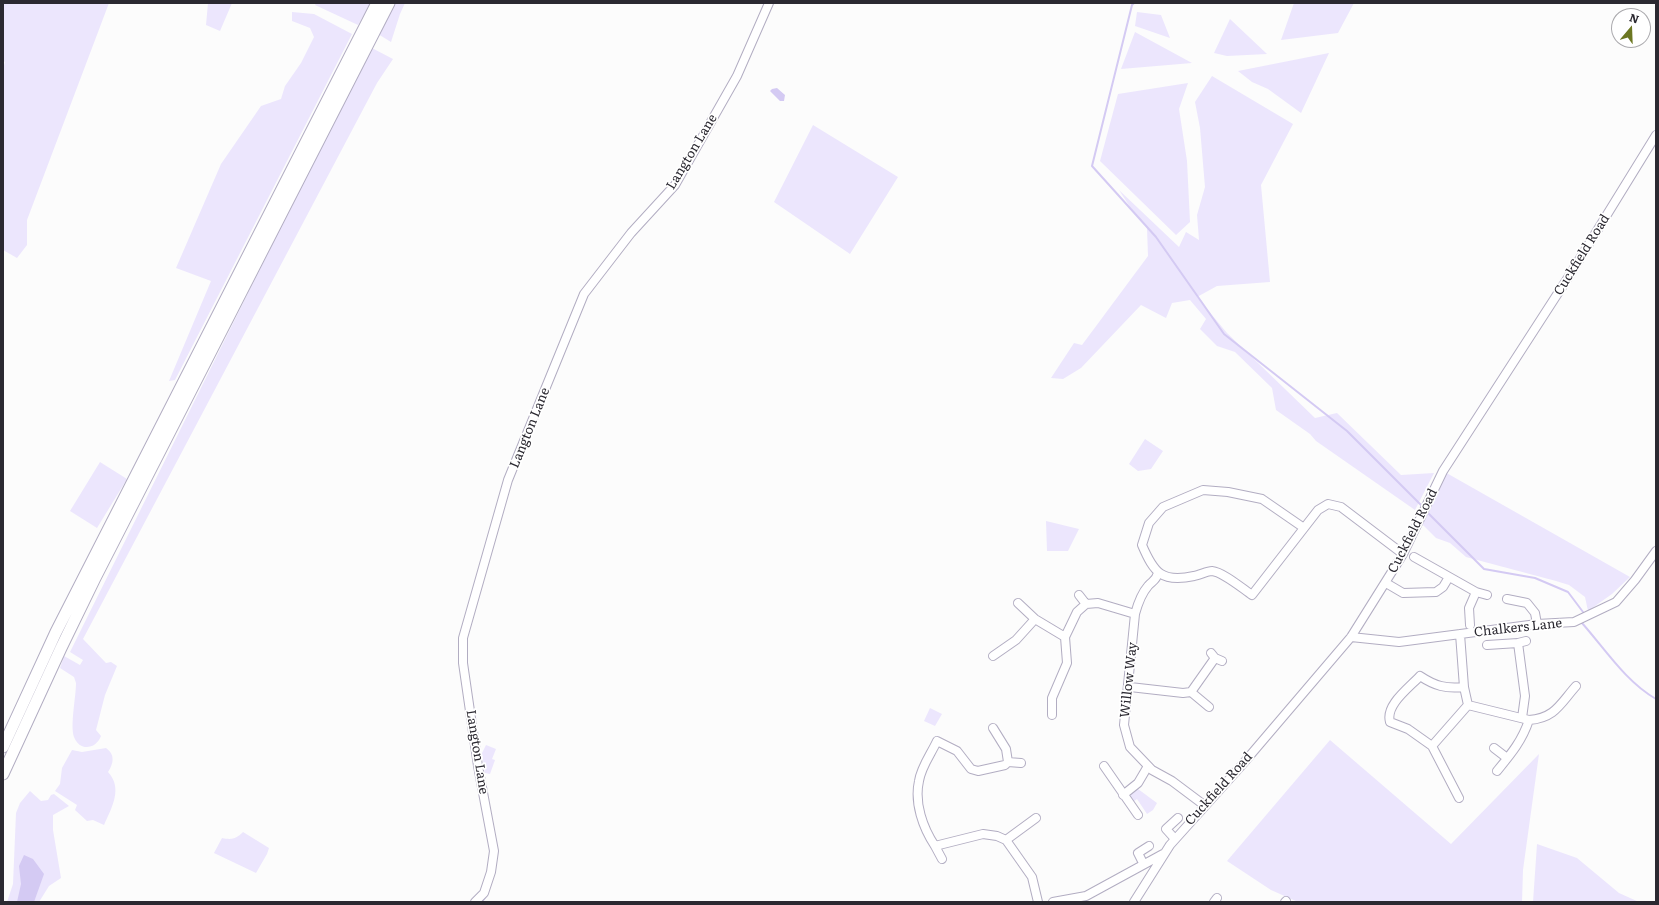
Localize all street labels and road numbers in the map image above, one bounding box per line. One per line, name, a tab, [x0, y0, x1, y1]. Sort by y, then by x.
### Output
street label: Langton Lane	[663, 111, 721, 193]
street label: Cuckfield Road	[1551, 212, 1613, 298]
street label: Langton Lane	[507, 386, 553, 470]
street label: Cuckfield Road	[1385, 486, 1441, 576]
street label: Chalkers Lane	[1473, 616, 1563, 640]
street label: Willow Way	[1117, 641, 1141, 719]
street label: Langton Lane	[463, 709, 491, 795]
street label: Cuckfield Road	[1182, 749, 1256, 829]

